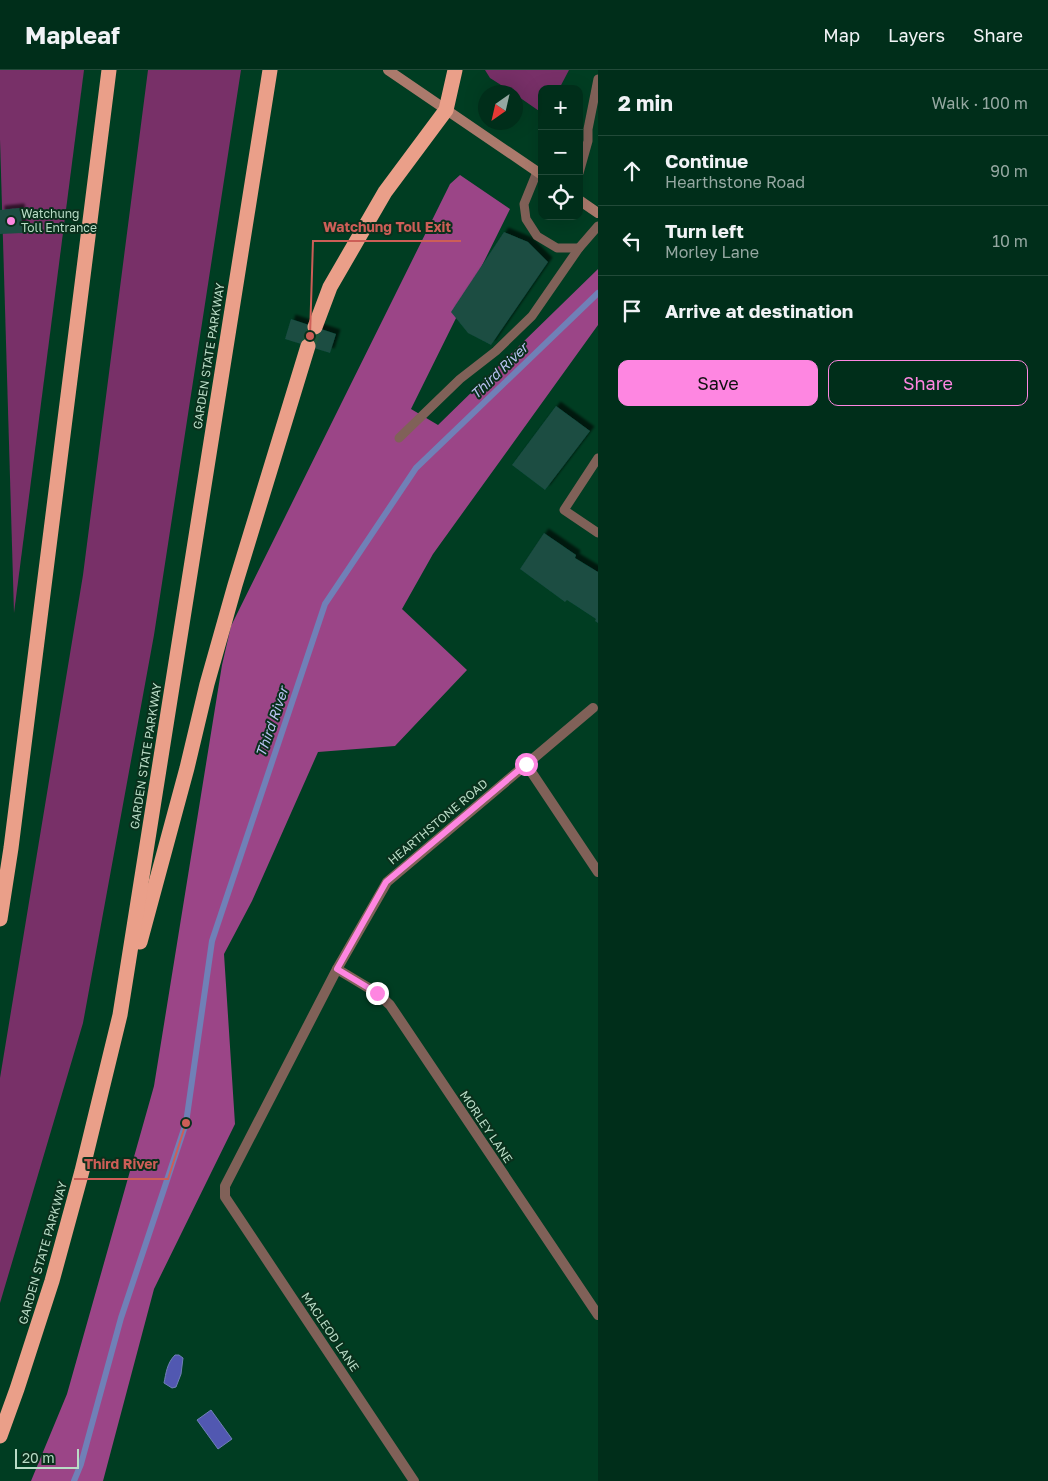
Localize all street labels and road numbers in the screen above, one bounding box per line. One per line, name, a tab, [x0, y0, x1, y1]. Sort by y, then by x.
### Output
street label: GARDEN STATE PARKWAY	[190, 281, 228, 430]
street label: GARDEN STATE PARKWAY	[127, 681, 165, 830]
street label: HEARTHSTONE ROAD	[385, 776, 491, 868]
street label: MORLEY LANE	[457, 1088, 516, 1166]
street label: GARDEN STATE PARKWAY	[15, 1179, 70, 1326]
street label: MACLEOD LANE	[298, 1289, 362, 1374]

